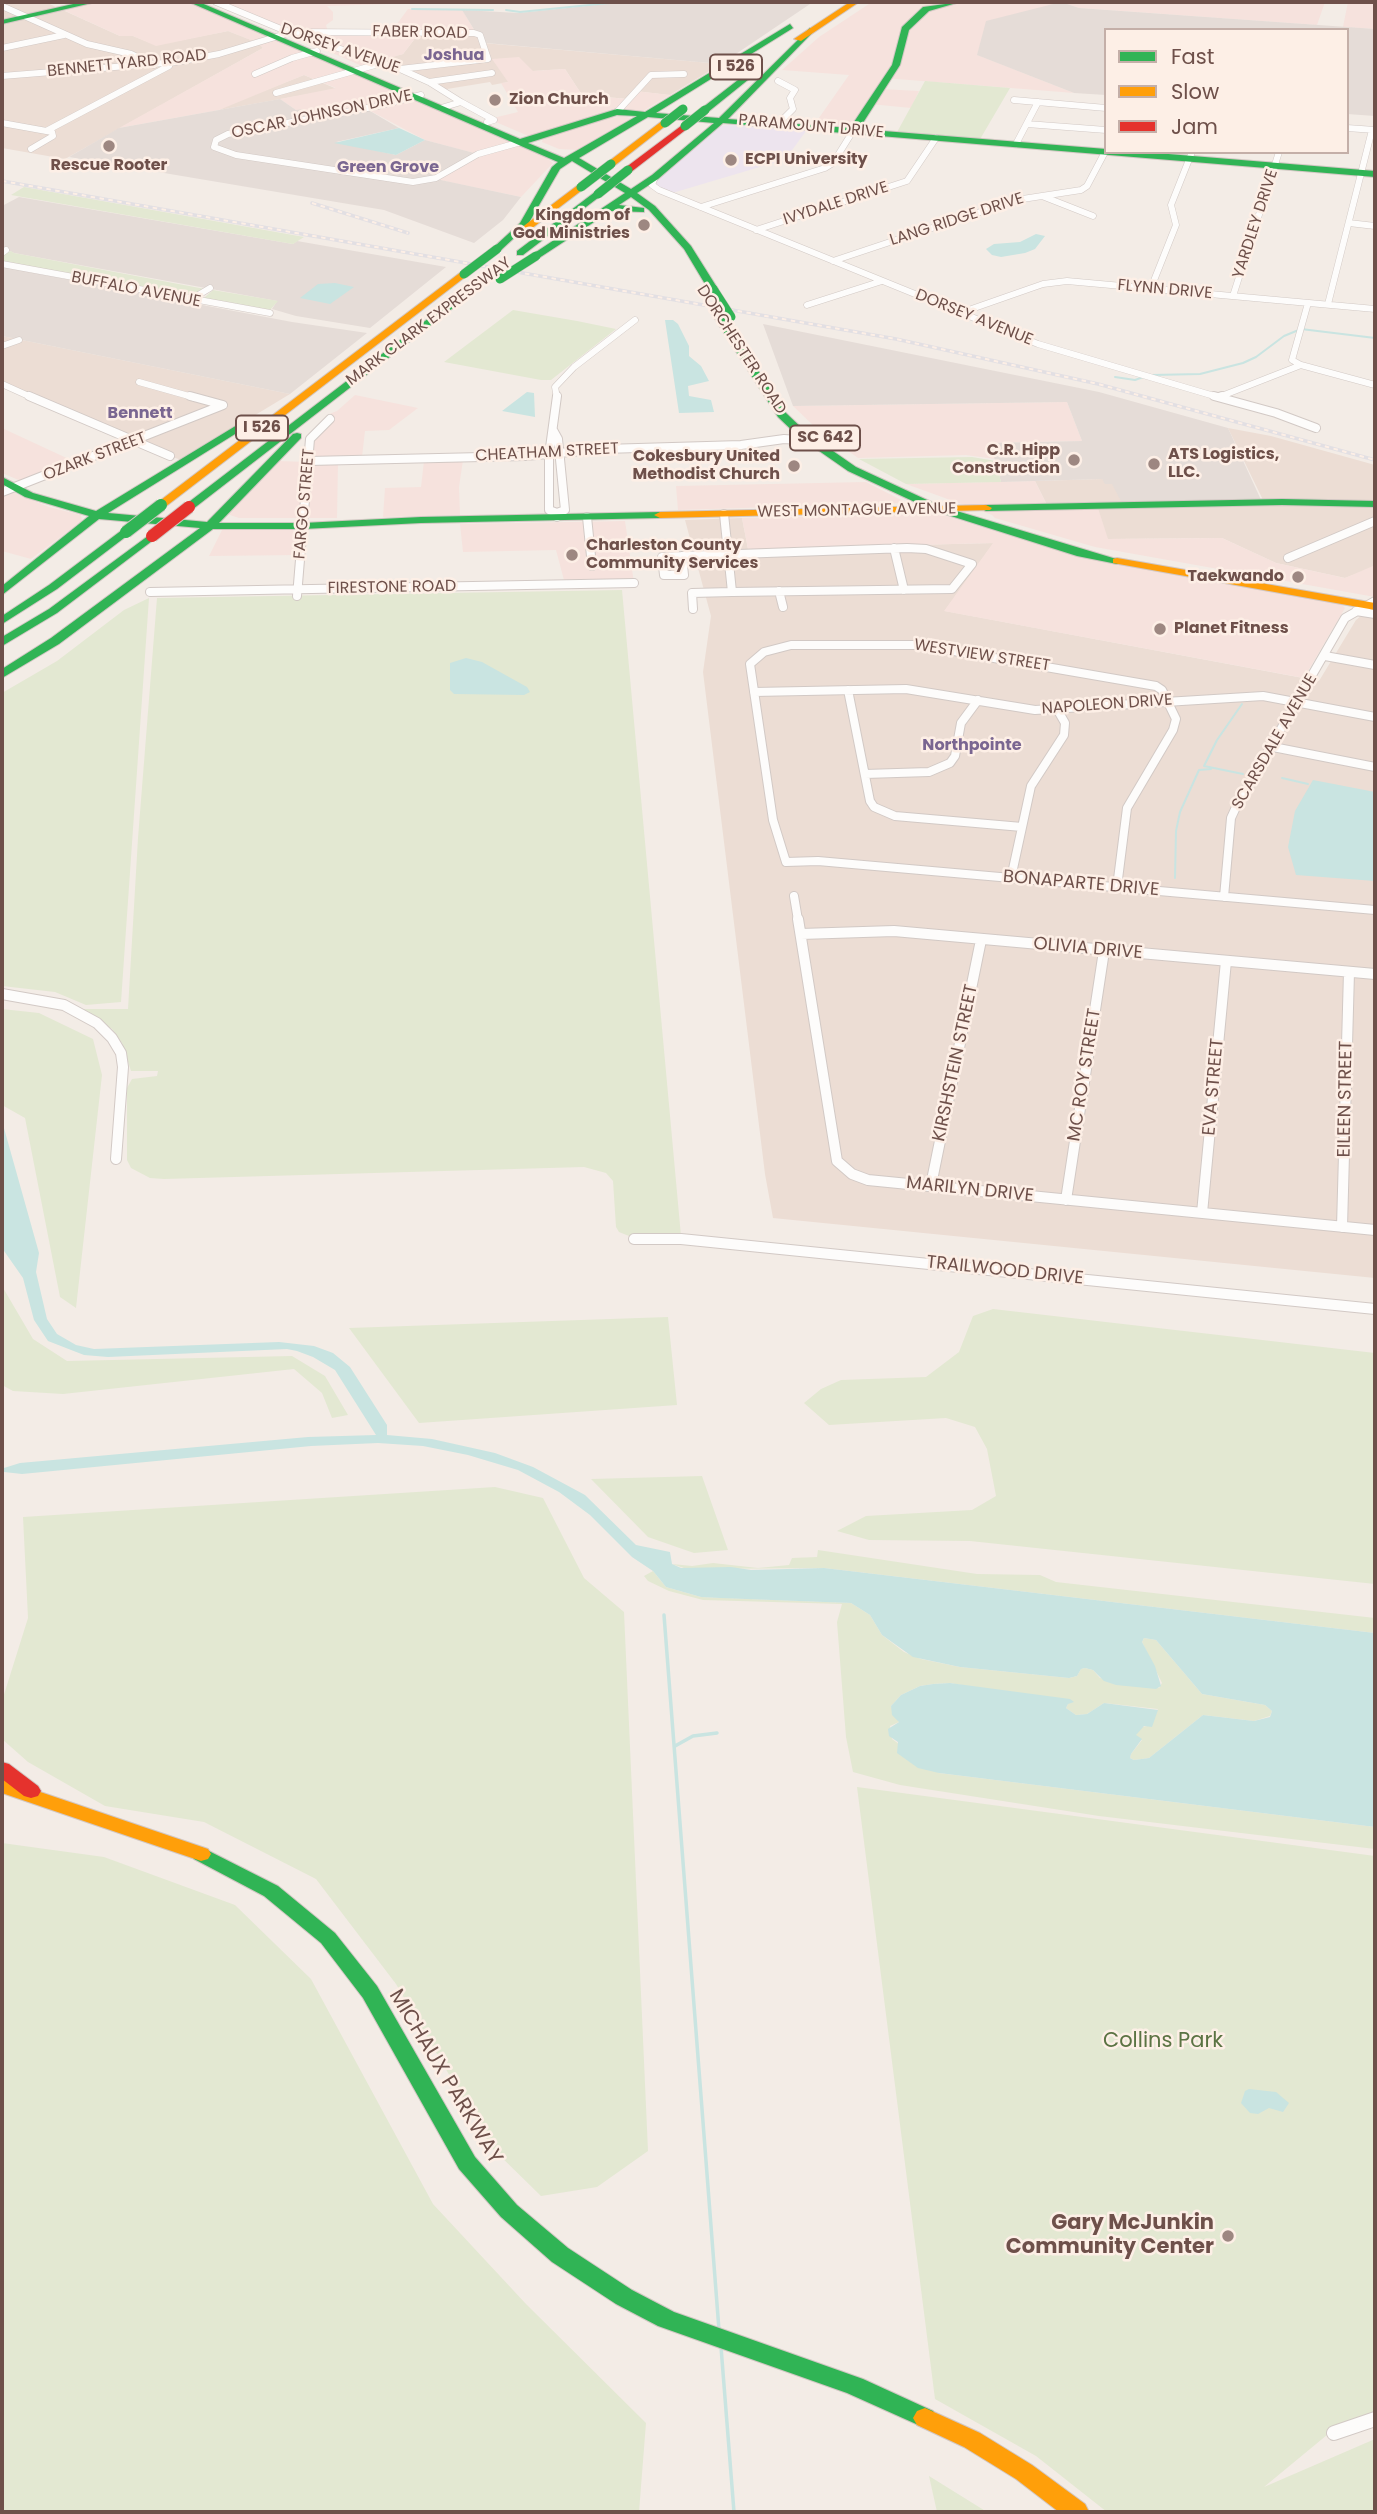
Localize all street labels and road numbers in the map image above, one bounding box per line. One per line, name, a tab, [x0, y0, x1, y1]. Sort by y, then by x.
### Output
street label: DORSEY AVENUE	[278, 20, 402, 78]
street label: FABER ROAD	[372, 23, 468, 43]
street label: BENNETT YARD ROAD	[46, 46, 208, 82]
road number: I 526	[710, 54, 762, 80]
street label: OSCAR JOHNSON DRIVE	[230, 86, 414, 144]
street label: PARAMOUNT DRIVE	[737, 111, 885, 143]
street label: YARDLEY DRIVE	[1229, 167, 1283, 281]
street label: IVYDALE DRIVE	[781, 178, 891, 230]
street label: LANG RIDGE DRIVE	[888, 189, 1026, 251]
street label: MARK CLARK EXPRESSWAY	[343, 254, 515, 390]
street label: BUFFALO AVENUE	[70, 268, 202, 312]
street label: FLYNN DRIVE	[1117, 276, 1213, 304]
street label: DORCHESTER ROAD	[692, 282, 790, 418]
street label: DORSEY AVENUE	[913, 286, 1035, 350]
road number: I 526	[236, 416, 288, 440]
road number: SC 642	[790, 426, 860, 450]
street label: OZARK STREET	[41, 429, 149, 485]
street label: CHEATHAM STREET	[475, 440, 619, 466]
street label: FARGO STREET	[291, 448, 319, 560]
street label: WEST MONTAGUE AVENUE	[757, 500, 957, 522]
street label: FIRESTONE ROAD	[327, 577, 457, 599]
street label: WESTVIEW STREET	[913, 636, 1051, 676]
street label: SCARSDALE AVENUE	[1228, 671, 1322, 813]
street label: NAPOLEON DRIVE	[1041, 691, 1173, 719]
street label: BONAPARTE DRIVE	[1002, 866, 1160, 902]
street label: OLIVIA DRIVE	[1033, 933, 1143, 965]
street label: KIRSHSTEIN STREET	[929, 982, 983, 1144]
street label: MC ROY STREET	[1064, 1007, 1106, 1143]
street label: EVA STREET	[1199, 1037, 1229, 1137]
street label: EILEEN STREET	[1334, 1040, 1358, 1158]
street label: MARILYN DRIVE	[905, 1173, 1035, 1207]
street label: TRAILWOOD DRIVE	[925, 1252, 1085, 1290]
street label: MICHAUX PARKWAY	[383, 1985, 507, 2169]

